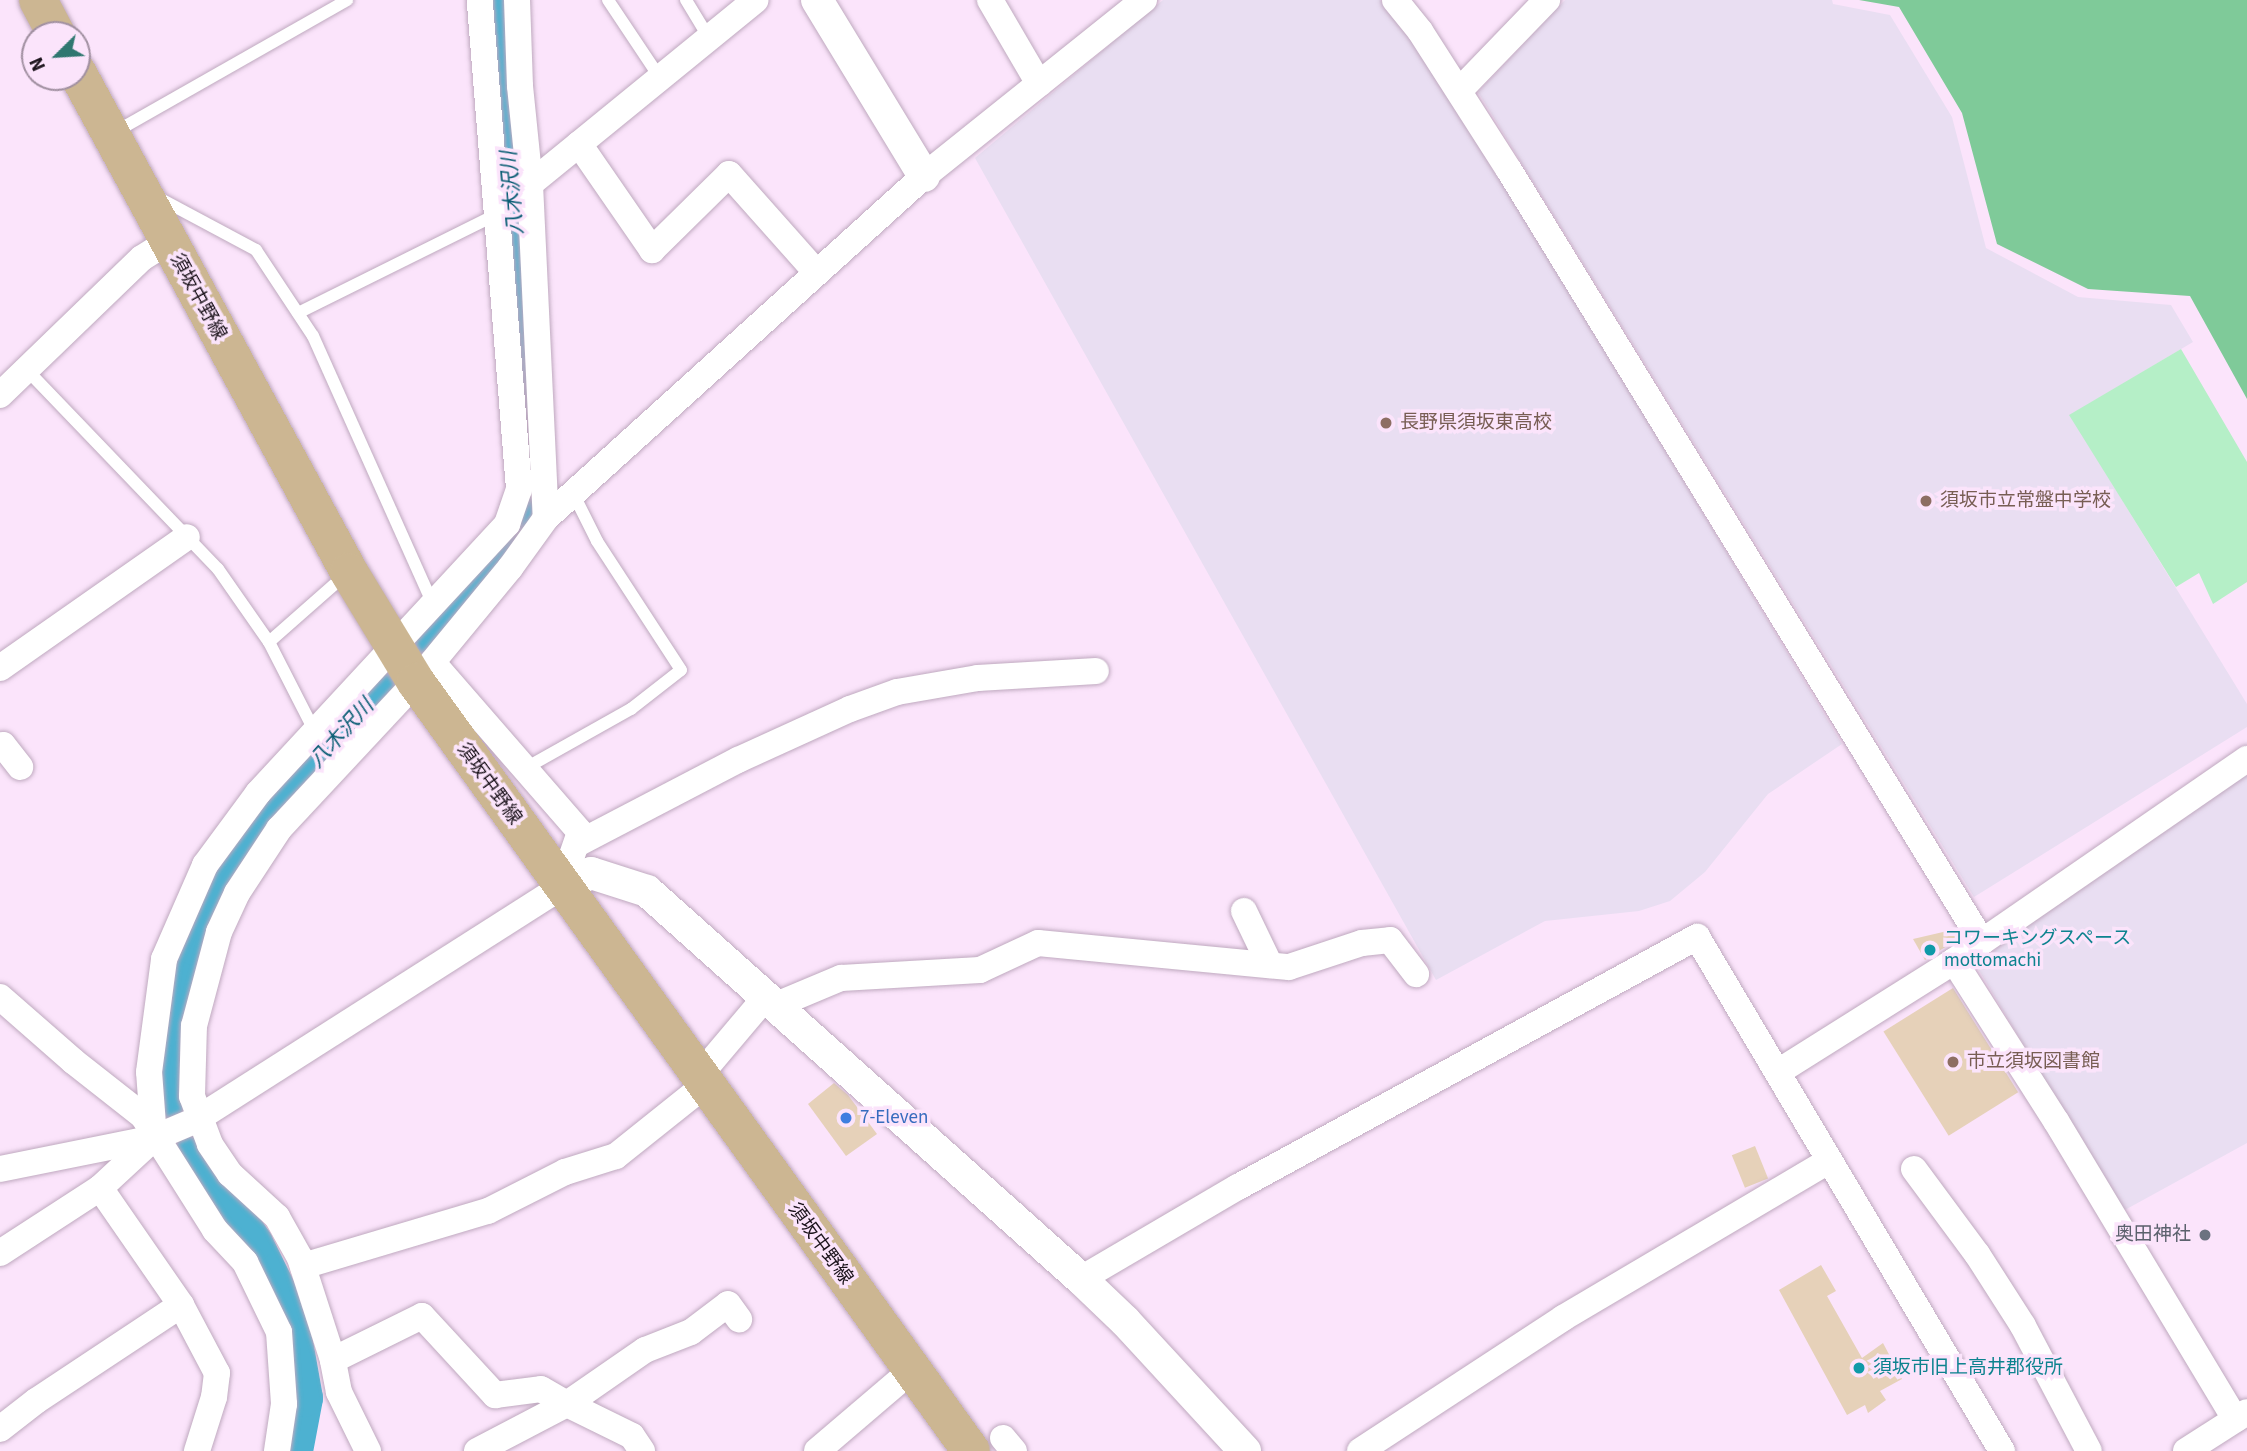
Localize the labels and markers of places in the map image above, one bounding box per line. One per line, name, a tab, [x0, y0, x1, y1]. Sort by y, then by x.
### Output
place label: 長野県須坂東高校	[1400, 412, 1552, 434]
marker: 長野県須坂東高校	[1378, 415, 1394, 431]
place label: 須坂市立常盤中学校	[1940, 490, 2111, 512]
marker: 須坂市立常盤中学校	[1918, 493, 1934, 509]
place label: コワーキングスペース mottomachi	[1944, 928, 2134, 972]
marker: コワーキングスペース mottomachi	[1922, 942, 1938, 958]
place label: 市立須坂図書館	[1967, 1051, 2100, 1073]
marker: 市立須坂図書館	[1945, 1054, 1961, 1070]
place label: 7-Eleven	[860, 1107, 928, 1129]
marker: 7-Eleven	[838, 1110, 854, 1126]
place label: 奥田神社	[2115, 1224, 2191, 1246]
marker: 奥田神社	[2197, 1227, 2213, 1243]
place label: 須坂市旧上高井郡役所	[1873, 1357, 2063, 1379]
marker: 須坂市旧上高井郡役所	[1851, 1360, 1867, 1376]

